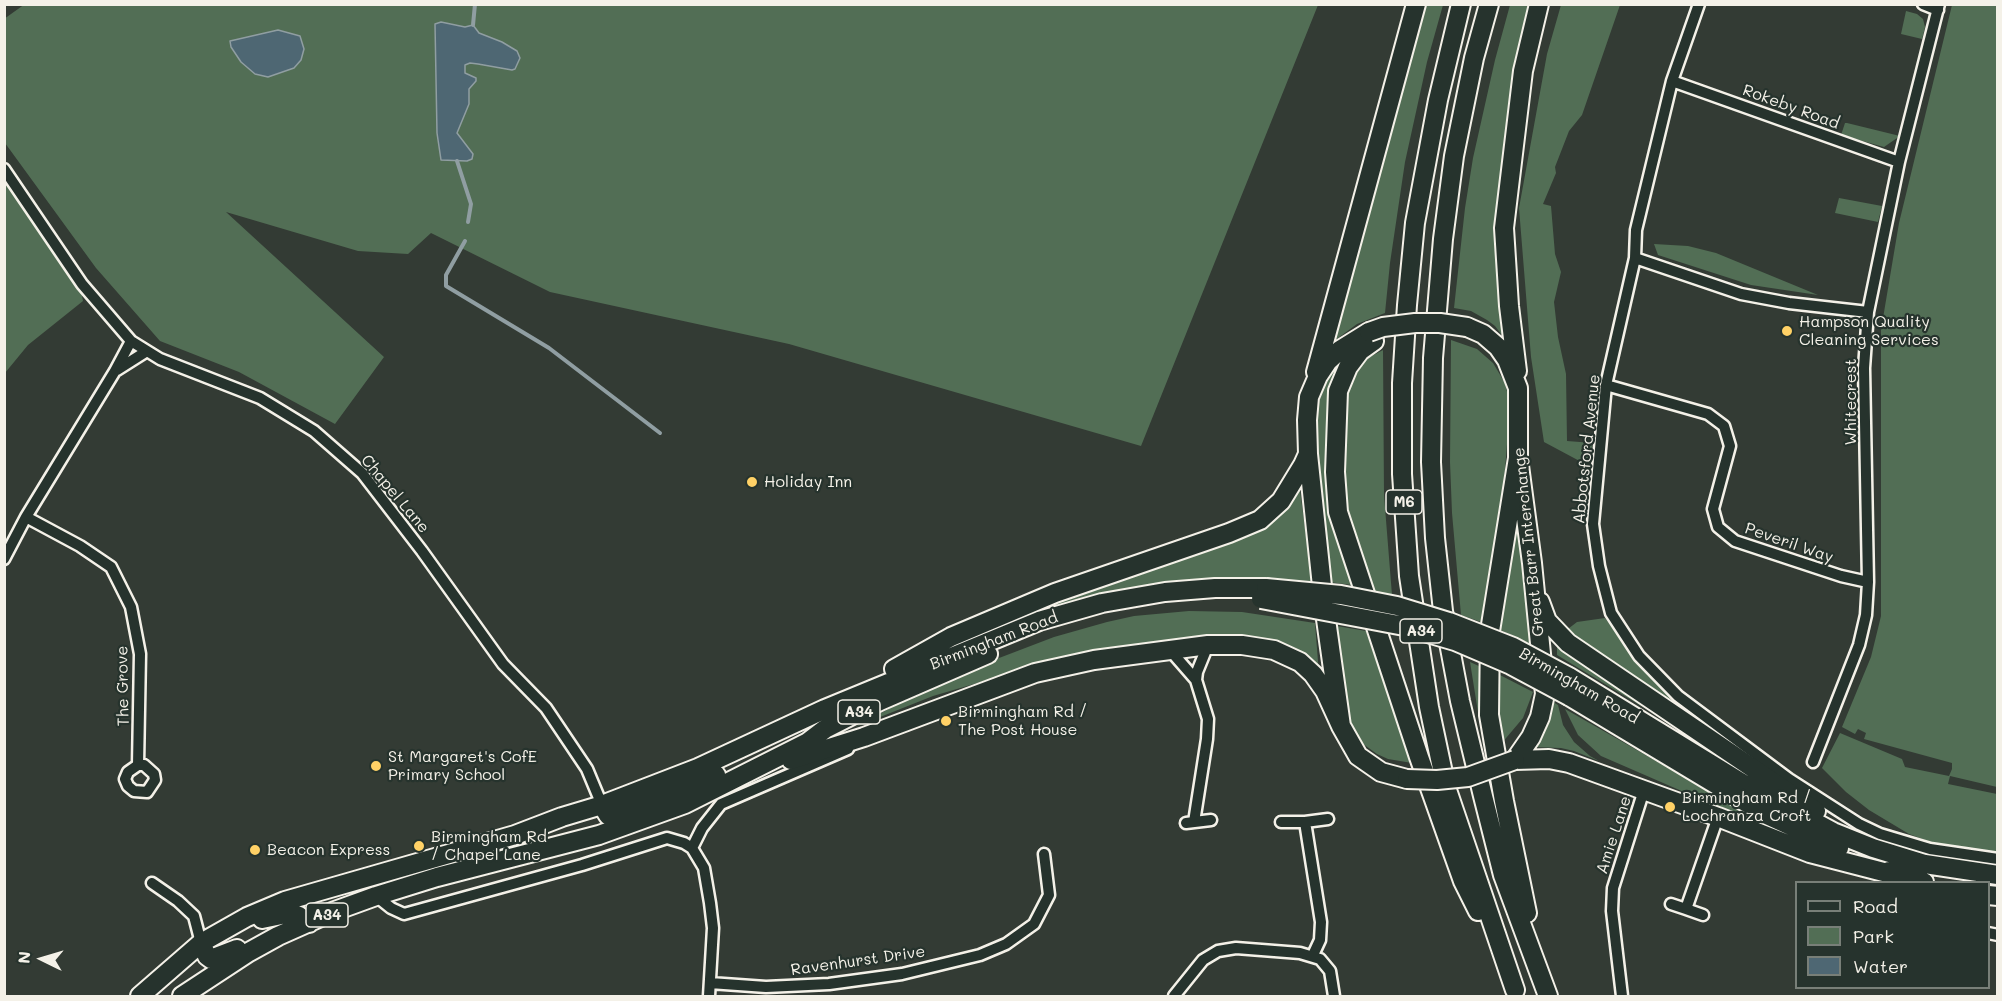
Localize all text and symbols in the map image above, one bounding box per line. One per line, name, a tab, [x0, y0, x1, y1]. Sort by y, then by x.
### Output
street label: Rokeby Road	[1740, 81, 1842, 133]
place label: Hampson Quality Cleaning Services	[1799, 312, 1939, 350]
marker: Hampson Quality Cleaning Services	[1780, 324, 1794, 338]
street label: Whitecrest	[1841, 358, 1861, 446]
street label: Abbotsford Avenue	[1570, 373, 1604, 525]
street label: Great Barr Interchange	[1510, 446, 1548, 638]
street label: Chapel Lane	[357, 451, 433, 537]
place label: Holiday Inn	[764, 472, 852, 492]
marker: Holiday Inn	[745, 475, 759, 489]
road number: M6	[1386, 490, 1422, 514]
street label: Peveril Way	[1742, 519, 1836, 567]
street label: Birmingham Road	[927, 608, 1061, 674]
road number: A34	[1400, 619, 1442, 643]
street label: Birmingham Road	[1516, 644, 1642, 728]
street label: The Grove	[113, 645, 133, 727]
road number: A34	[838, 700, 880, 724]
place label: Birmingham Rd / The Post House	[958, 702, 1087, 740]
marker: Birmingham Rd / The Post House	[939, 714, 953, 728]
place label: St Margaret's CofE Primary School	[388, 747, 537, 785]
marker: St Margaret's CofE Primary School	[369, 759, 383, 773]
place label: Birmingham Rd / Lochranza Croft	[1682, 788, 1811, 826]
street label: Amie Lane	[1592, 794, 1636, 876]
marker: Birmingham Rd / Lochranza Croft	[1663, 800, 1677, 814]
place label: Birmingham Rd / Chapel Lane	[431, 827, 547, 865]
marker: Birmingham Rd / Chapel Lane	[412, 839, 426, 853]
place label: Beacon Express	[267, 840, 390, 860]
marker: Beacon Express	[248, 843, 262, 857]
legend	[1795, 881, 1990, 989]
text: Road	[1853, 894, 1898, 918]
road number: A34	[306, 903, 348, 927]
text: Park	[1853, 924, 1894, 948]
north arrow	[12, 929, 72, 989]
street label: Ravenhurst Drive	[790, 942, 926, 980]
text: N	[13, 950, 35, 964]
text: Water	[1853, 954, 1908, 978]

